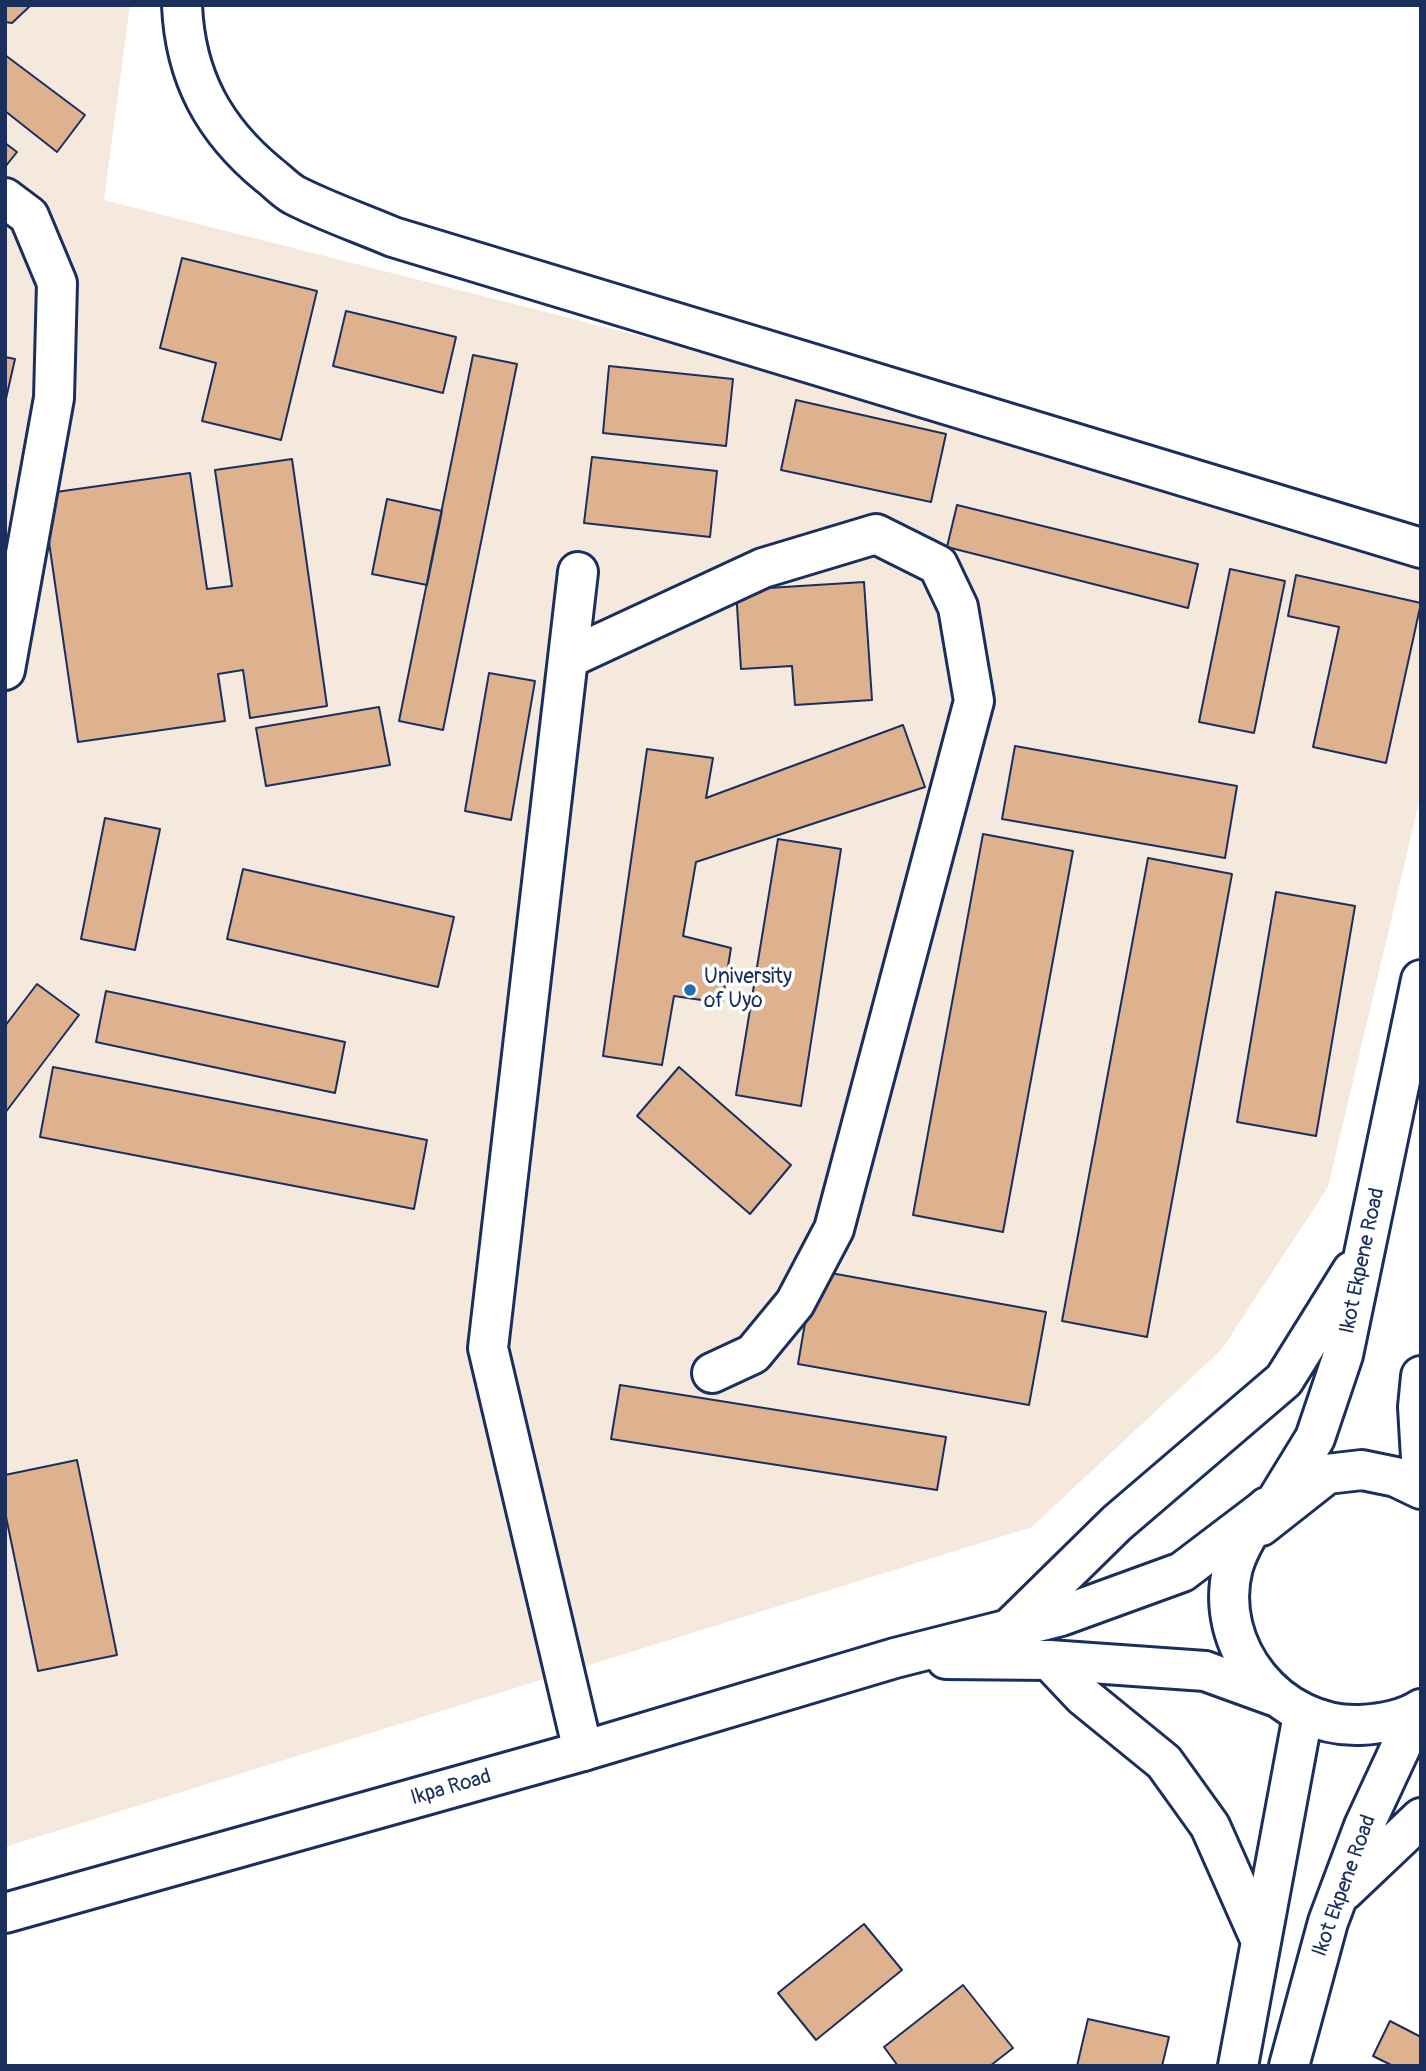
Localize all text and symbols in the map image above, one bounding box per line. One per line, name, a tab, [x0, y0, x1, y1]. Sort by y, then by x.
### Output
place label: University of Uyo	[704, 965, 792, 1015]
marker: University of Uyo	[682, 982, 698, 998]
street label: Ikot Ekpene Road	[1335, 1186, 1391, 1336]
street label: Ikpa Road	[408, 1765, 494, 1811]
street label: Ikot Ekpene Road	[1308, 1812, 1382, 1960]

